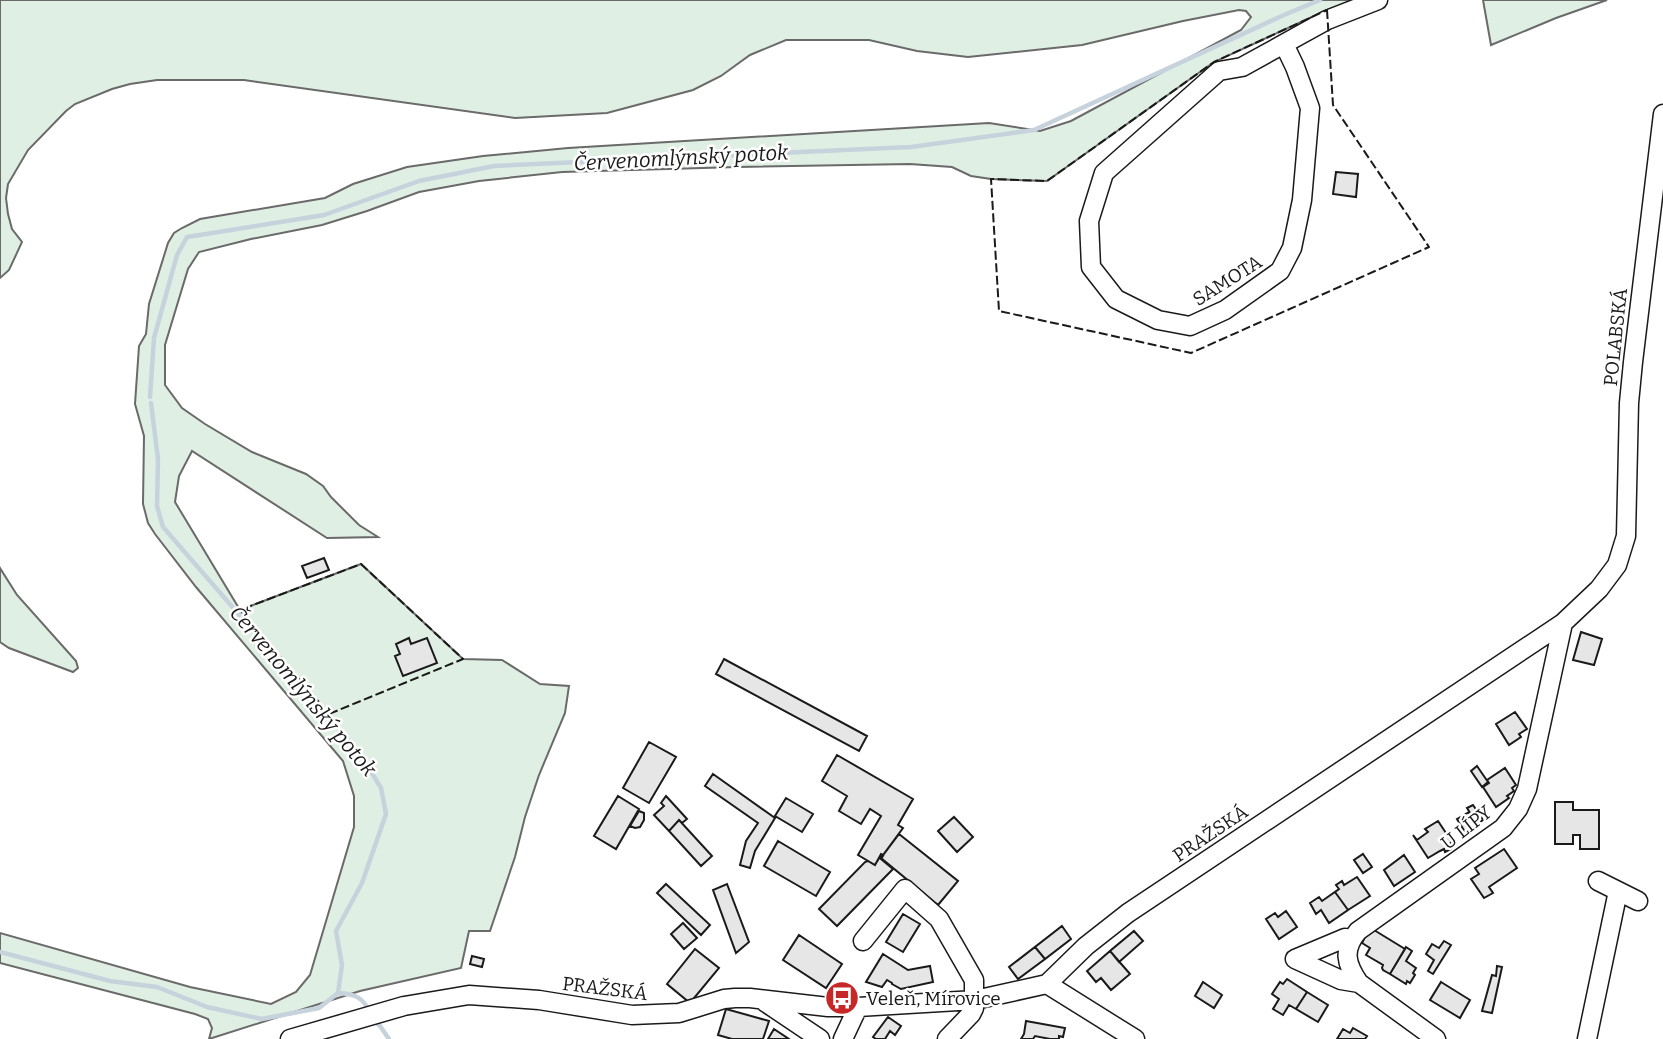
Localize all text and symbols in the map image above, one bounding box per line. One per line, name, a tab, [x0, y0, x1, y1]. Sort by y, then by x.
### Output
water label: Červenomlýnský potok	[573, 139, 790, 177]
street label: SAMOTA	[1188, 250, 1267, 311]
street label: POLABSKÁ	[1599, 286, 1632, 387]
water label: Červenomlýnský potok	[224, 600, 382, 782]
street label: PRAŽSKÁ	[1168, 800, 1253, 867]
street label: U LÍPY	[1436, 800, 1497, 854]
street label: PRAŽSKÁ	[561, 972, 649, 1005]
bus stop icon: Veleň, Mírovice	[823, 979, 861, 1017]
place label: Veleň, Mírovice	[866, 987, 1001, 1010]

